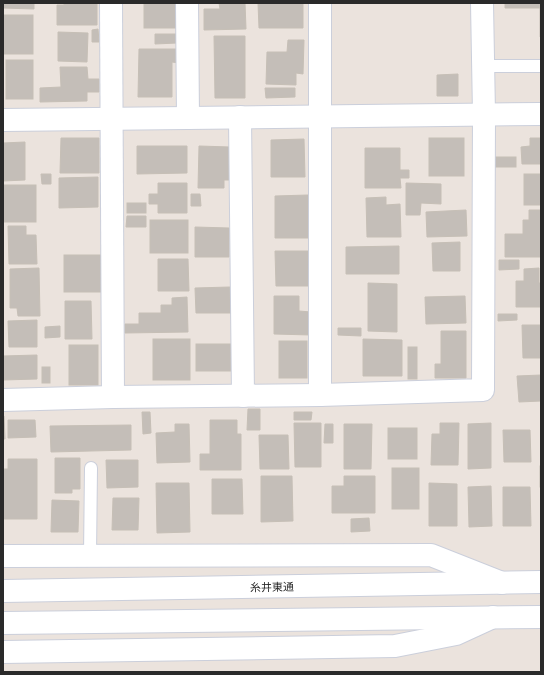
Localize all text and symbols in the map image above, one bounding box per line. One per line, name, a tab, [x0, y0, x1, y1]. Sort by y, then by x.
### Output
street label: 糸井東通	[250, 579, 294, 595]

